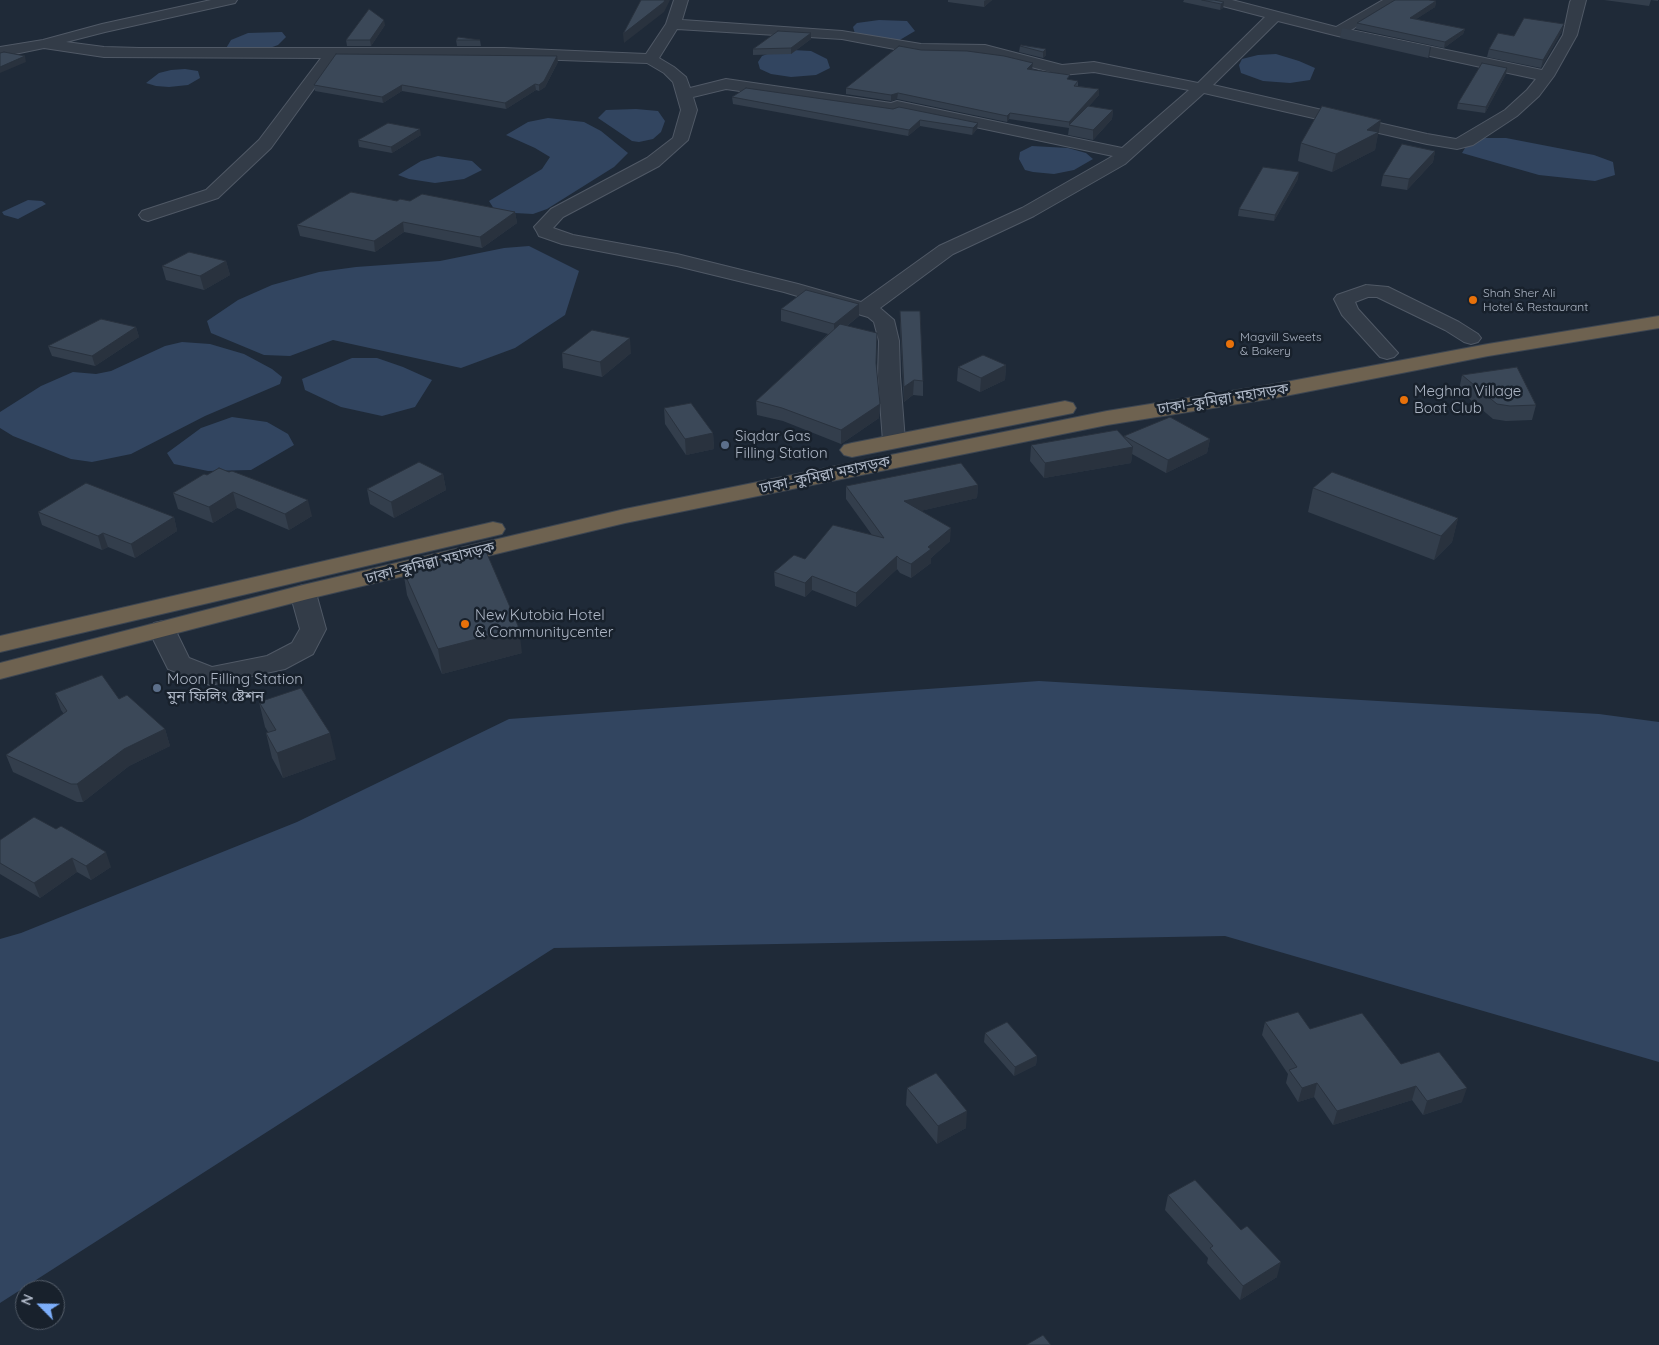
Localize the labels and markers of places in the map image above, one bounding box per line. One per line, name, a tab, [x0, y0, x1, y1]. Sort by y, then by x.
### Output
place label: Shah Sher Ali Hotel & Restaurant	[1483, 286, 1588, 314]
marker: Shah Sher Ali Hotel & Restaurant	[1467, 294, 1479, 306]
place label: Magvill Sweets & Bakery	[1240, 330, 1322, 358]
marker: Magvill Sweets & Bakery	[1224, 338, 1236, 350]
place label: Meghna Village Boat Club	[1414, 382, 1521, 417]
marker: Meghna Village Boat Club	[1398, 394, 1410, 406]
place label: Siqdar Gas Filling Station	[735, 427, 828, 462]
marker: Siqdar Gas Filling Station	[719, 439, 731, 451]
place label: New Kutobia Hotel & Communitycenter	[475, 606, 614, 641]
marker: New Kutobia Hotel & Communitycenter	[459, 618, 471, 630]
place label: Moon Filling Station মুন ফিলিং ষ্টেশন	[167, 670, 303, 705]
marker: Moon Filling Station মুন ফিলিং ষ্টেশন	[151, 682, 163, 694]

